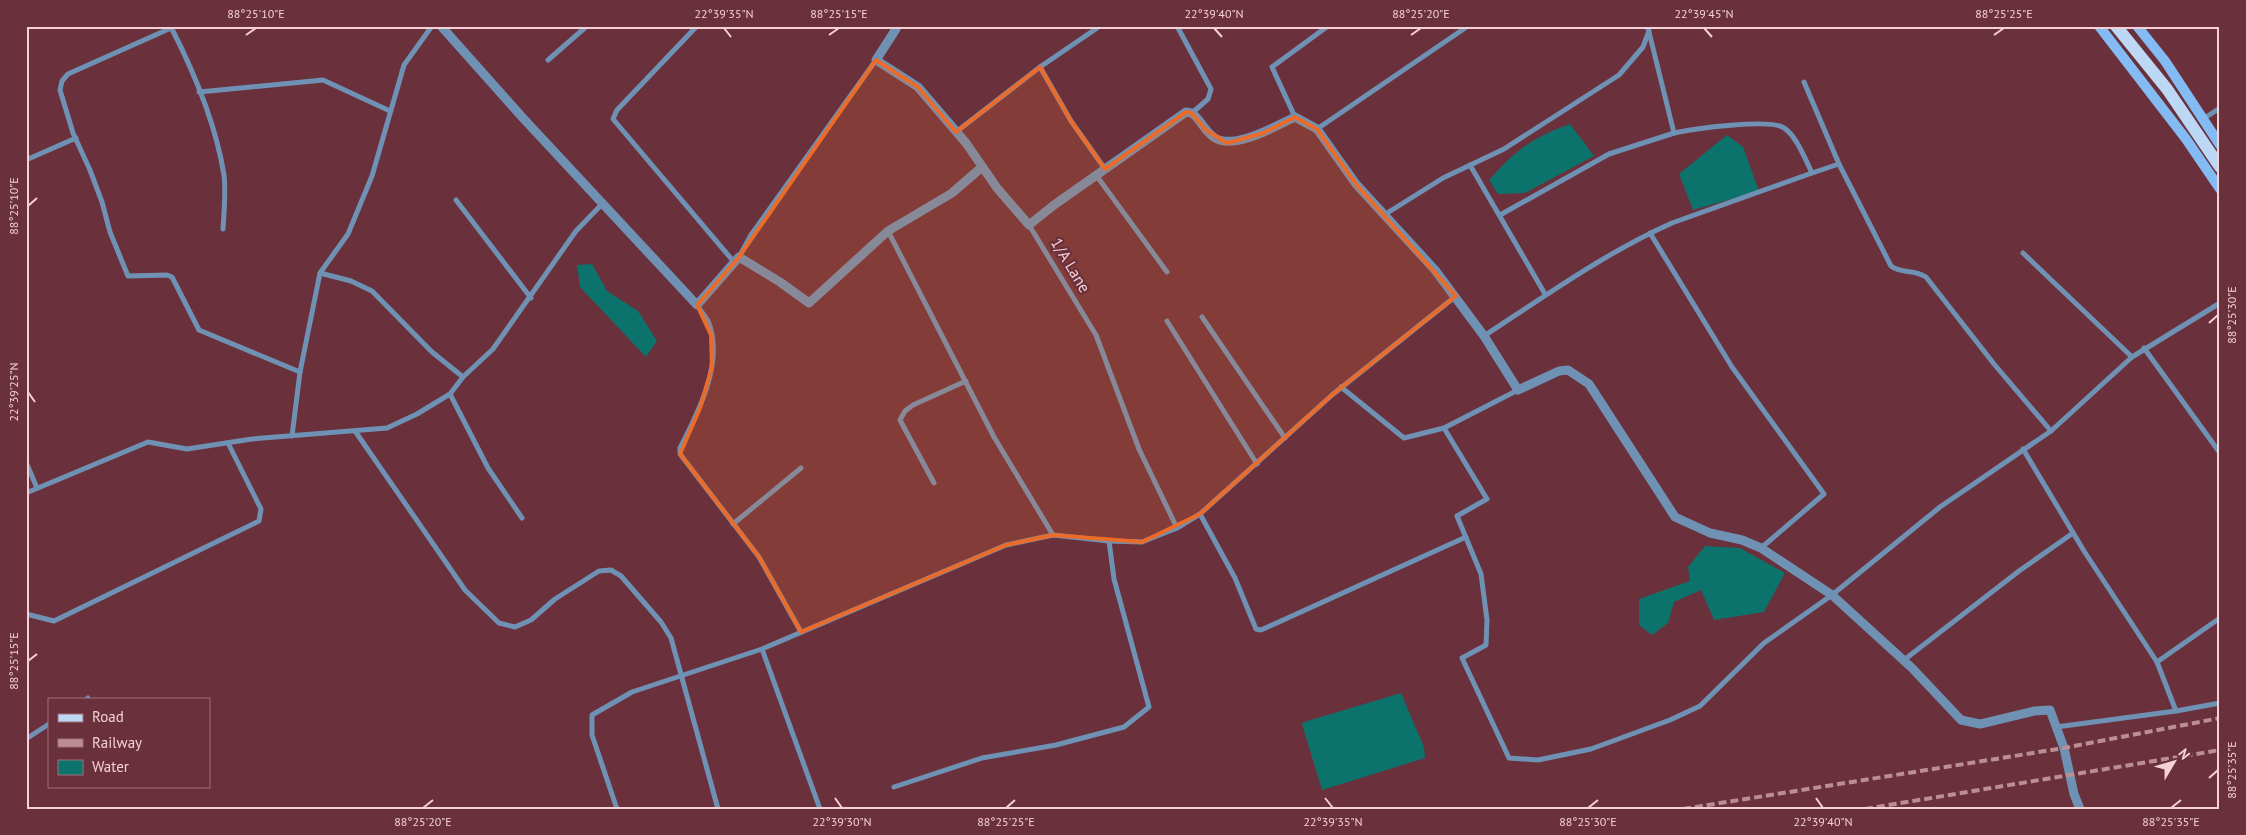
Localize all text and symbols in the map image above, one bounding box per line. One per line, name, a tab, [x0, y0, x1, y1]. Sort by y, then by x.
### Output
text: 88°25'10"E	[227, 6, 285, 21]
text: 22°39'35"N	[694, 6, 754, 21]
text: 88°25'15"E	[810, 6, 868, 21]
text: 22°39'40"N	[1184, 6, 1244, 21]
text: 88°25'20"E	[1392, 6, 1450, 21]
text: 22°39'45"N	[1674, 6, 1734, 21]
text: 88°25'25"E	[1975, 6, 2033, 21]
text: 88°25'10"E	[6, 177, 21, 235]
street label: 1/A Lane	[1047, 234, 1095, 296]
text: 88°25'30"E	[2224, 286, 2239, 344]
text: 22°39'25"N	[6, 362, 21, 422]
text: 88°25'15"E	[6, 632, 21, 690]
legend	[48, 698, 210, 788]
text: Road	[92, 707, 124, 726]
text: Railway	[92, 733, 142, 752]
north arrow	[2148, 738, 2198, 788]
text: 88°25'35"E	[2224, 741, 2239, 799]
text: N	[2174, 745, 2194, 763]
text: Water	[92, 757, 129, 776]
text: 88°25'20"E	[394, 814, 452, 829]
text: 22°39'30"N	[812, 814, 872, 829]
text: 88°25'25"E	[977, 814, 1035, 829]
text: 22°39'35"N	[1303, 814, 1363, 829]
text: 88°25'30"E	[1559, 814, 1617, 829]
text: 22°39'40"N	[1793, 814, 1853, 829]
text: 88°25'35"E	[2142, 814, 2200, 829]

